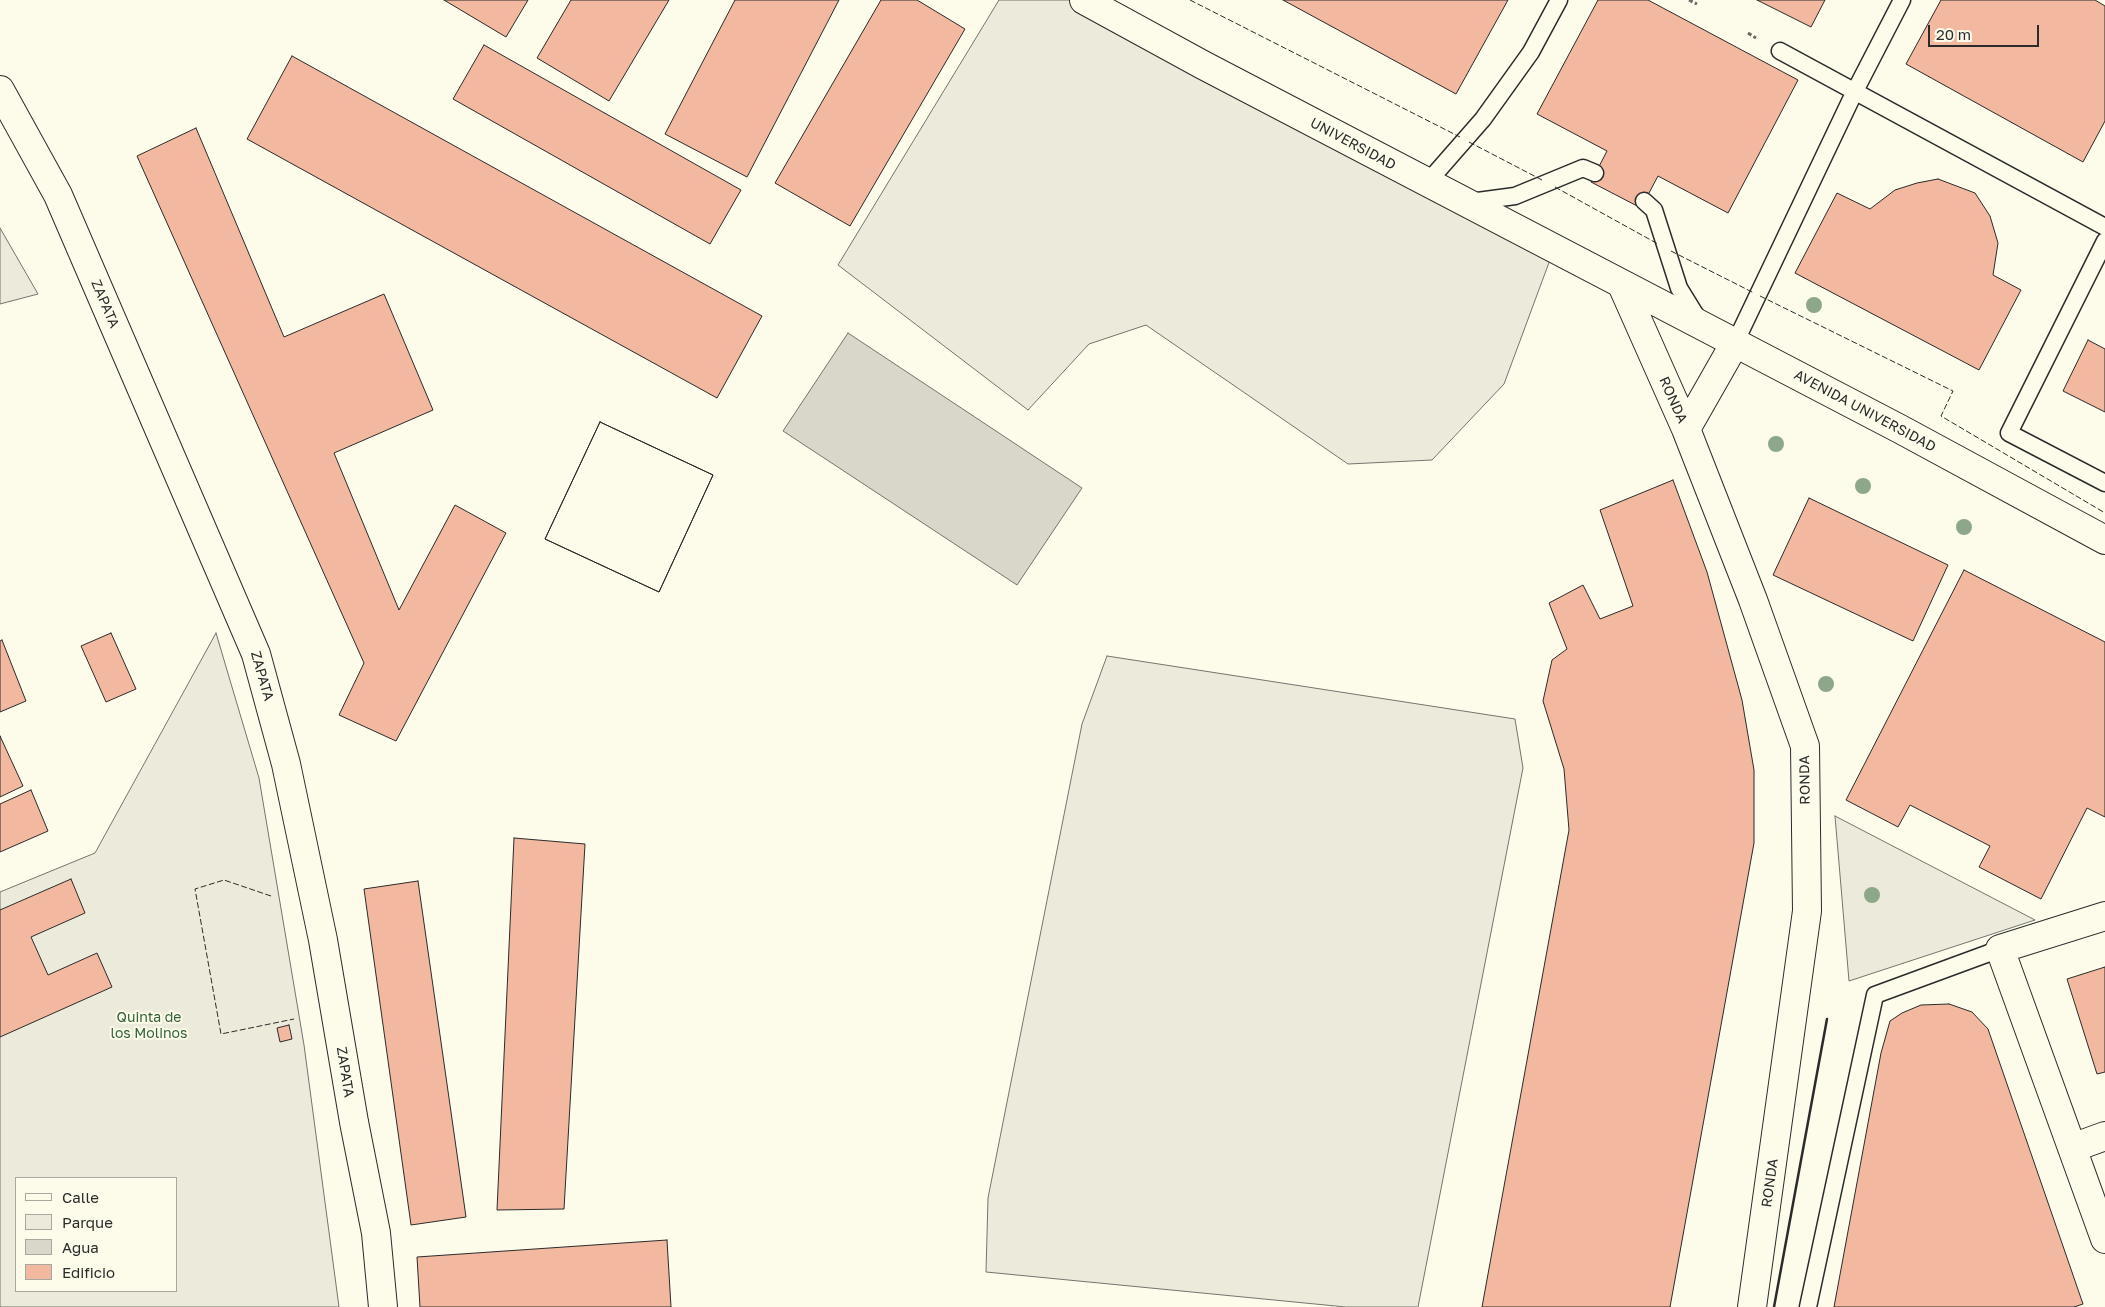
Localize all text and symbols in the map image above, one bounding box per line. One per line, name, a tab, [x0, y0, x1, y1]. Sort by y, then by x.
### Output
scale bar	[1930, 15, 2041, 47]
text: 20 m	[1936, 25, 1971, 43]
street label: UNIVERSIDAD	[1307, 114, 1399, 174]
street label: ZAPATA	[87, 277, 123, 331]
street label: AVENIDA UNIVERSIDAD	[1791, 366, 1939, 456]
street label: RONDA	[1655, 374, 1691, 426]
street label: ZAPATA	[247, 649, 277, 703]
street label: RONDA	[1796, 755, 1814, 805]
park label: Quinta de los Molinos	[111, 1010, 187, 1042]
street label: ZAPATA	[333, 1045, 357, 1099]
street label: RONDA	[1758, 1157, 1782, 1209]
legend	[15, 1177, 178, 1292]
text: Calle	[62, 1188, 99, 1206]
text: Parque	[62, 1213, 113, 1231]
text: Agua	[62, 1238, 99, 1256]
text: Edificio	[62, 1263, 115, 1281]

